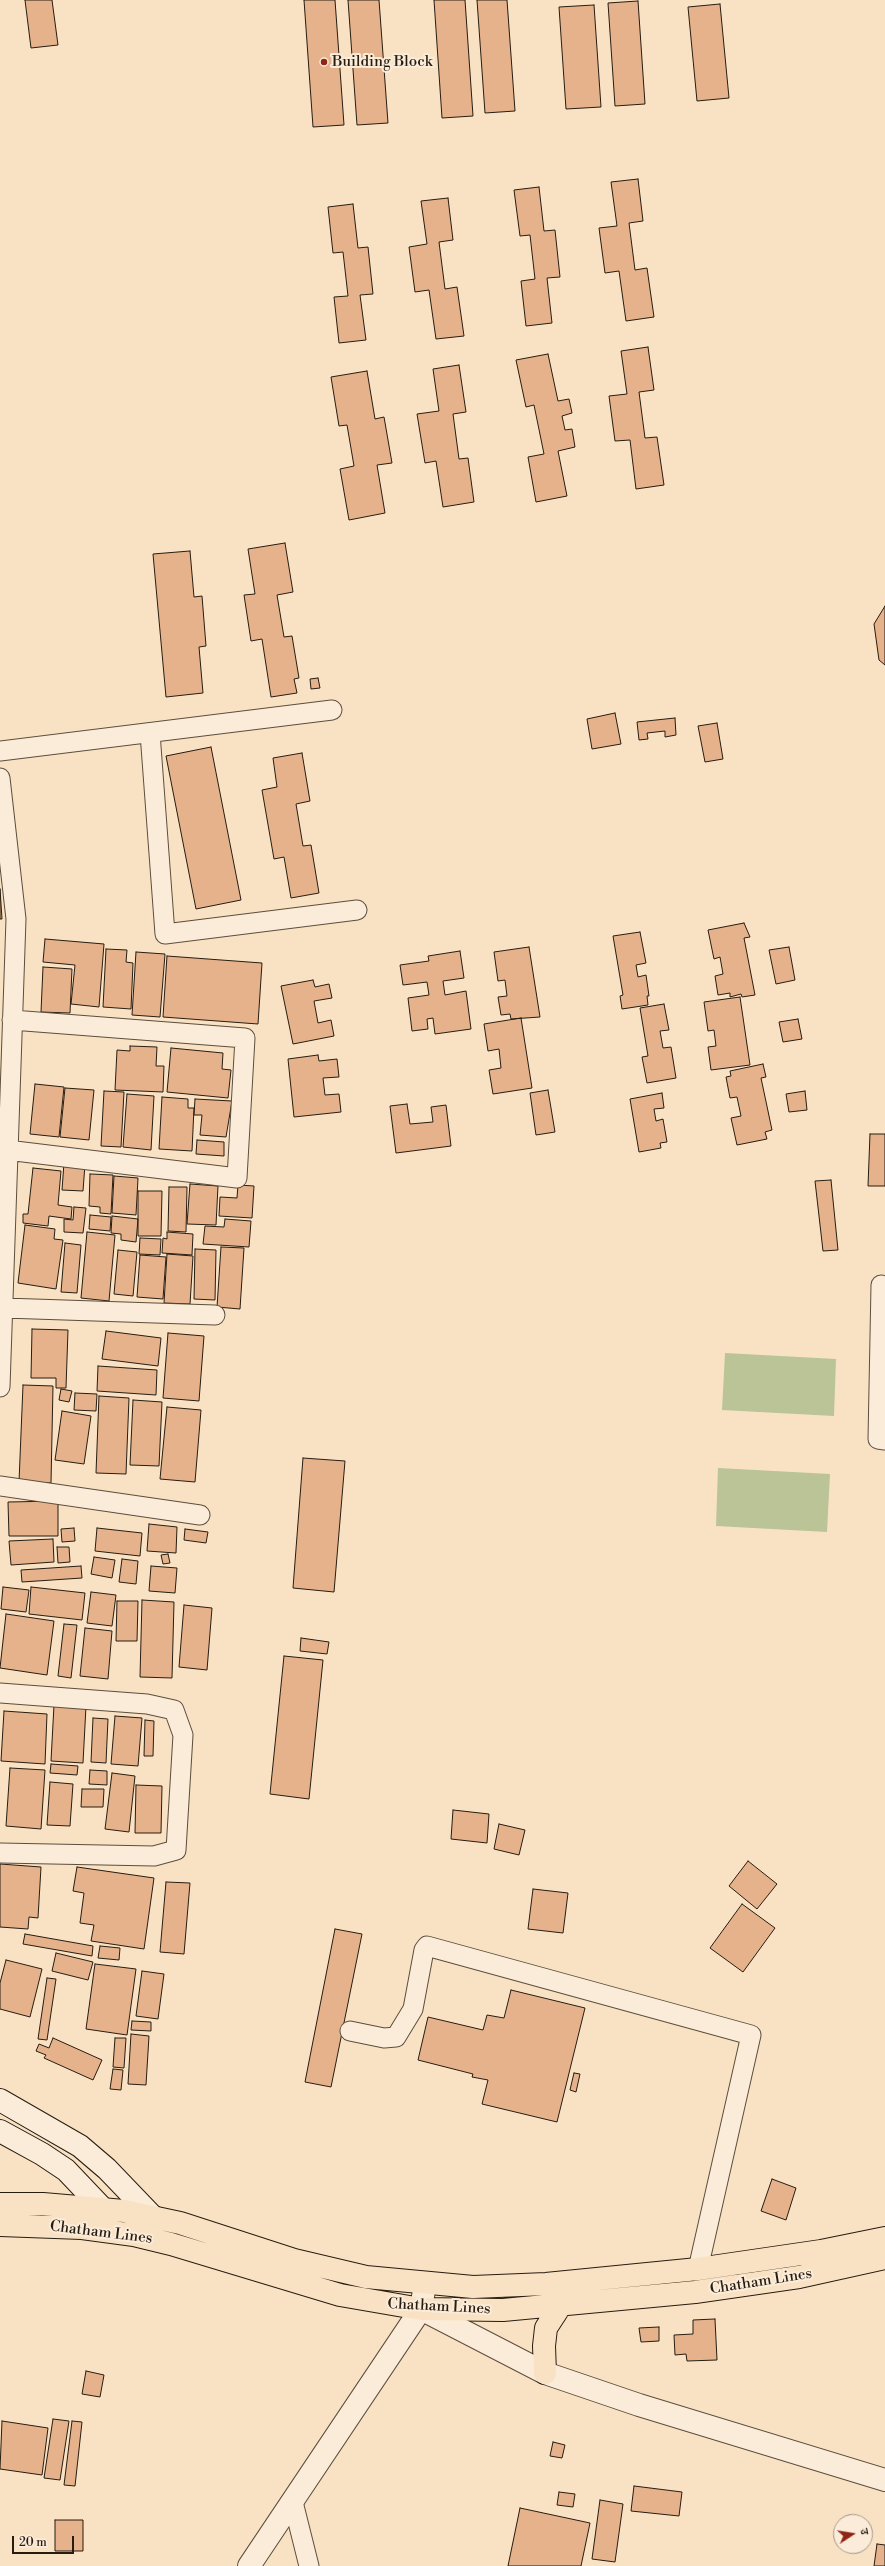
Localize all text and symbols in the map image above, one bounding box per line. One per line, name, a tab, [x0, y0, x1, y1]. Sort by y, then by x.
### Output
place label: Building Block	[332, 53, 433, 71]
marker: Building Block	[319, 57, 329, 67]
street label: Chatham Lines	[49, 2218, 153, 2248]
street label: Chatham Lines	[709, 2265, 813, 2299]
street label: Chatham Lines	[387, 2295, 491, 2319]
north arrow	[833, 2514, 873, 2554]
scale bar	[14, 2528, 76, 2554]
text: उ	[856, 2528, 871, 2536]
text: 20 m	[19, 2535, 47, 2550]

